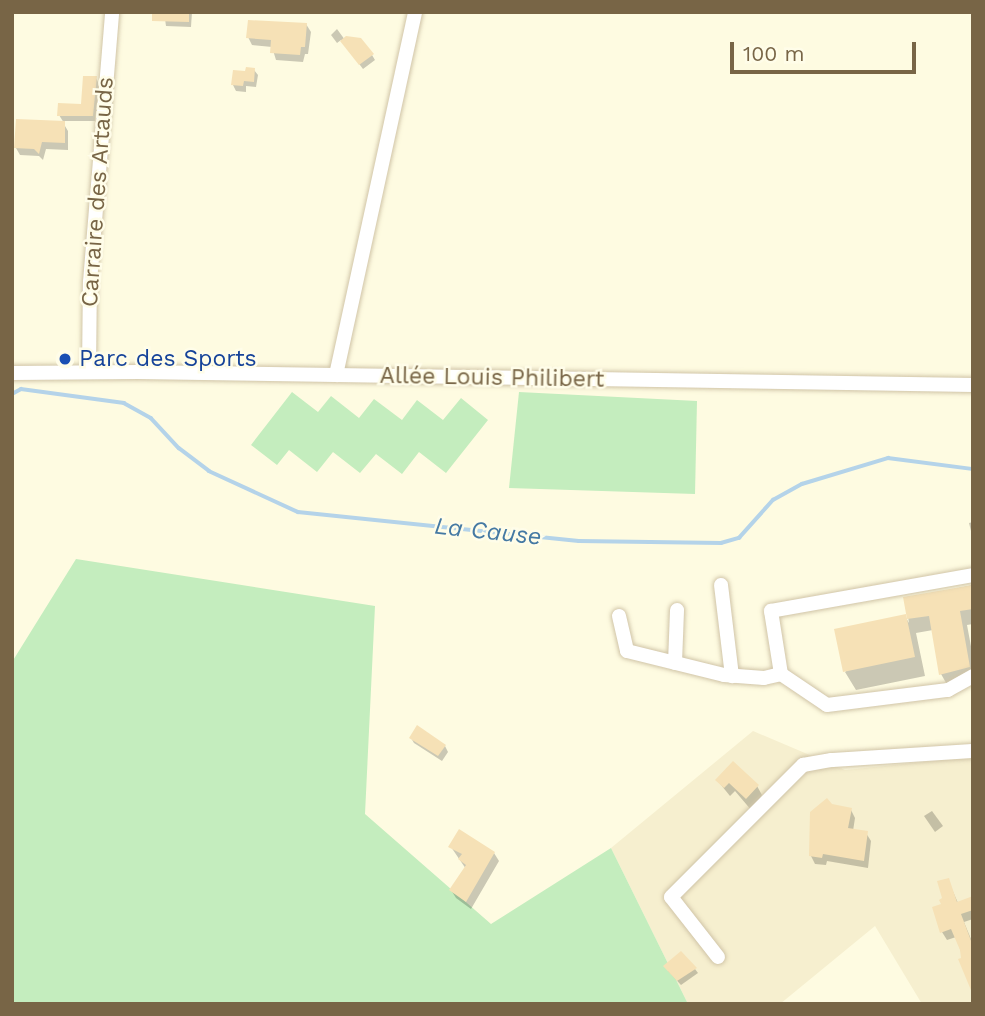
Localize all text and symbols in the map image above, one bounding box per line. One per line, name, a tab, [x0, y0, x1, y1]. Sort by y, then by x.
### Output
scale bar	[733, 28, 918, 72]
text: 100 m	[743, 41, 805, 66]
street label: Carraire des Artauds	[76, 76, 120, 308]
place label: Parc des Sports	[79, 345, 257, 373]
marker: Parc des Sports	[57, 351, 73, 367]
street label: Allée Louis Philibert	[379, 362, 605, 394]
water label: La Cause	[433, 512, 543, 552]

